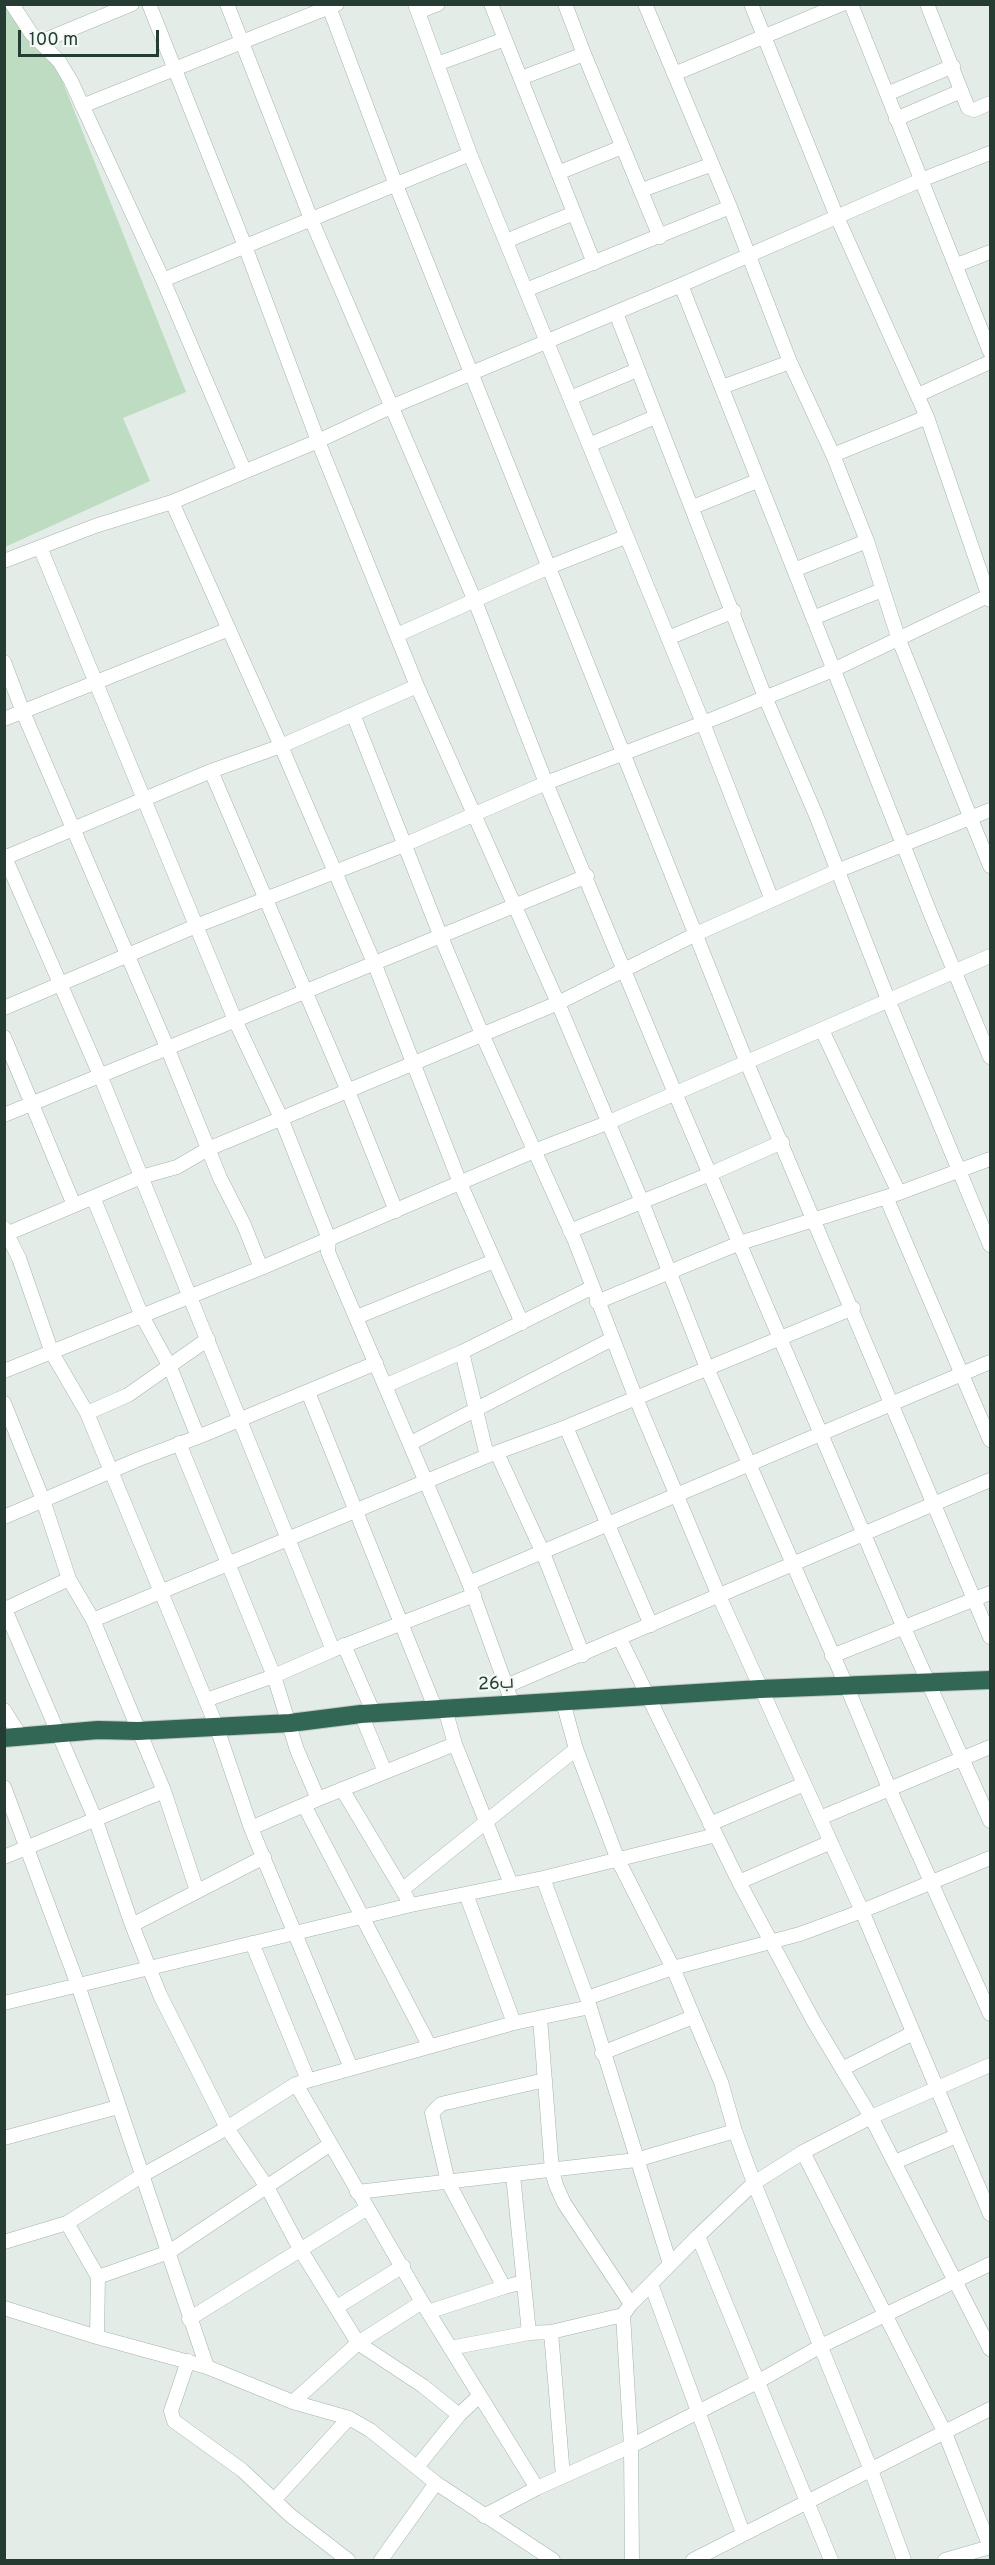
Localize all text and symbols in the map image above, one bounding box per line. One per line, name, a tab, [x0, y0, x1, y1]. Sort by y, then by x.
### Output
scale bar	[21, 18, 162, 56]
text: 100 m	[29, 29, 78, 52]
street label: 26ب	[477, 1673, 515, 1697]

